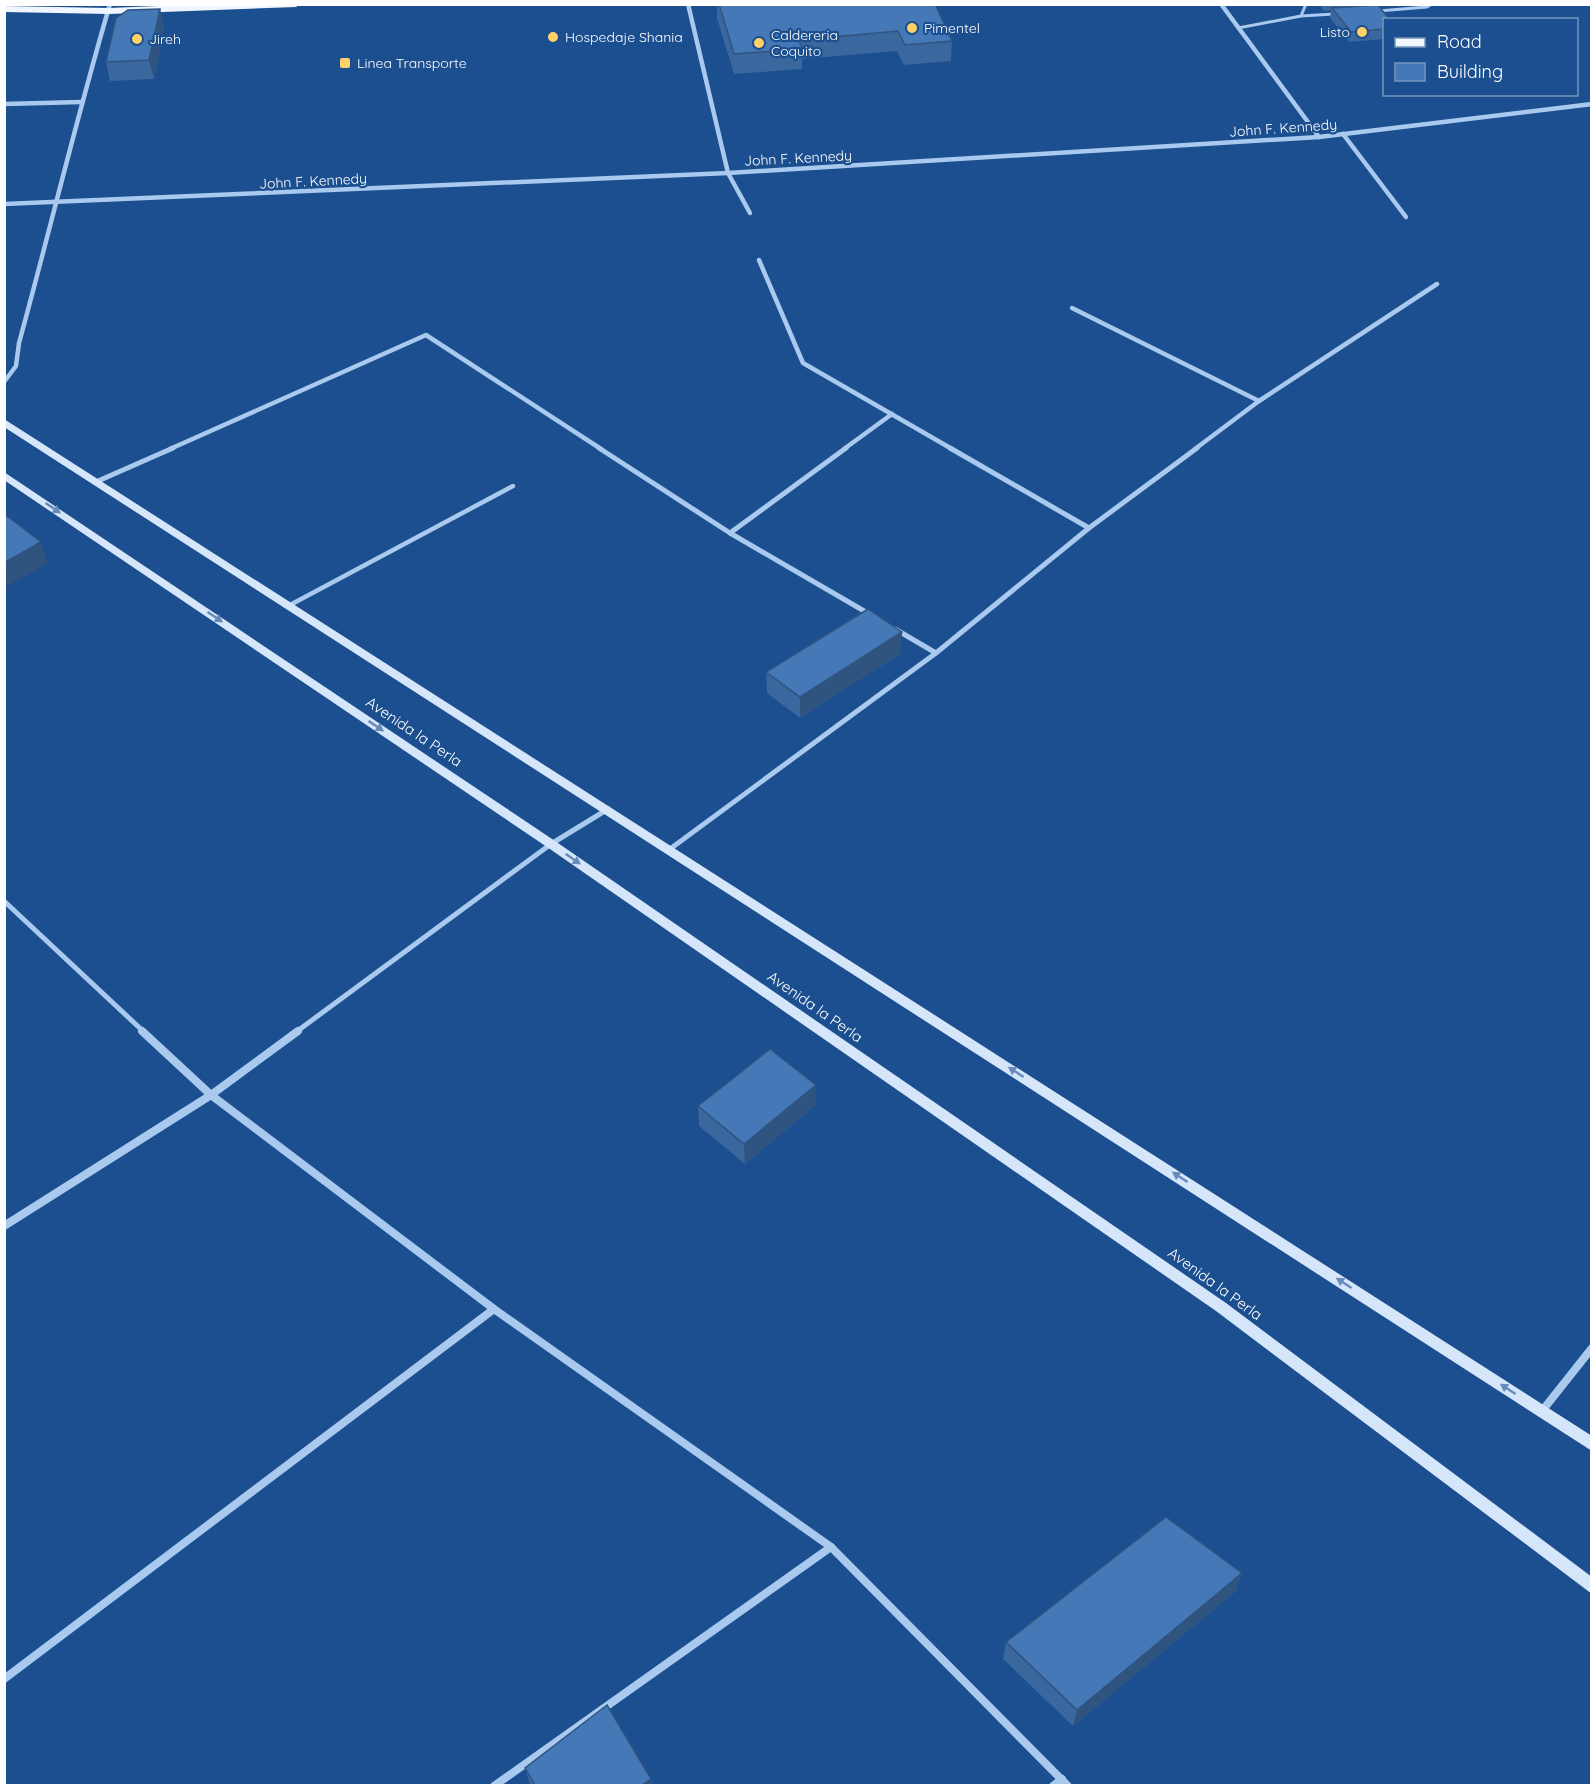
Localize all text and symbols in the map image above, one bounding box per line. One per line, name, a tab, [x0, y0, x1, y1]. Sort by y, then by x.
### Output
legend	[1383, 18, 1578, 96]
place label: Pimentel	[924, 19, 980, 37]
marker: Pimentel	[905, 21, 919, 35]
place label: Listo	[1320, 23, 1350, 41]
marker: Listo	[1355, 25, 1369, 39]
place label: Caldereria Coquito	[771, 26, 838, 60]
place label: Hospedaje Shania	[565, 28, 683, 46]
place label: Jireh	[149, 30, 181, 48]
marker: Hospedaje Shania	[546, 30, 560, 44]
text: Road	[1437, 30, 1482, 53]
marker: Jireh	[130, 32, 144, 46]
marker: Caldereria Coquito	[752, 36, 766, 50]
place label: Linea Transporte	[357, 54, 467, 72]
marker: Linea Transporte	[338, 56, 352, 70]
text: Building	[1437, 60, 1503, 83]
street label: John F. Kennedy	[1228, 115, 1338, 141]
street label: John F. Kennedy	[743, 146, 853, 170]
street label: John F. Kennedy	[258, 169, 368, 193]
one-way arrow	[45, 502, 61, 513]
one-way arrow	[206, 611, 222, 623]
street label: Avenida la Perla	[363, 692, 466, 771]
one-way arrow	[368, 720, 384, 732]
one-way arrow	[564, 853, 580, 865]
street label: Avenida la Perla	[764, 967, 867, 1046]
one-way arrow	[1008, 1066, 1024, 1077]
one-way arrow	[1172, 1172, 1188, 1183]
street label: Avenida la Perla	[1164, 1243, 1266, 1324]
one-way arrow	[1336, 1278, 1352, 1289]
one-way arrow	[1500, 1383, 1516, 1394]

